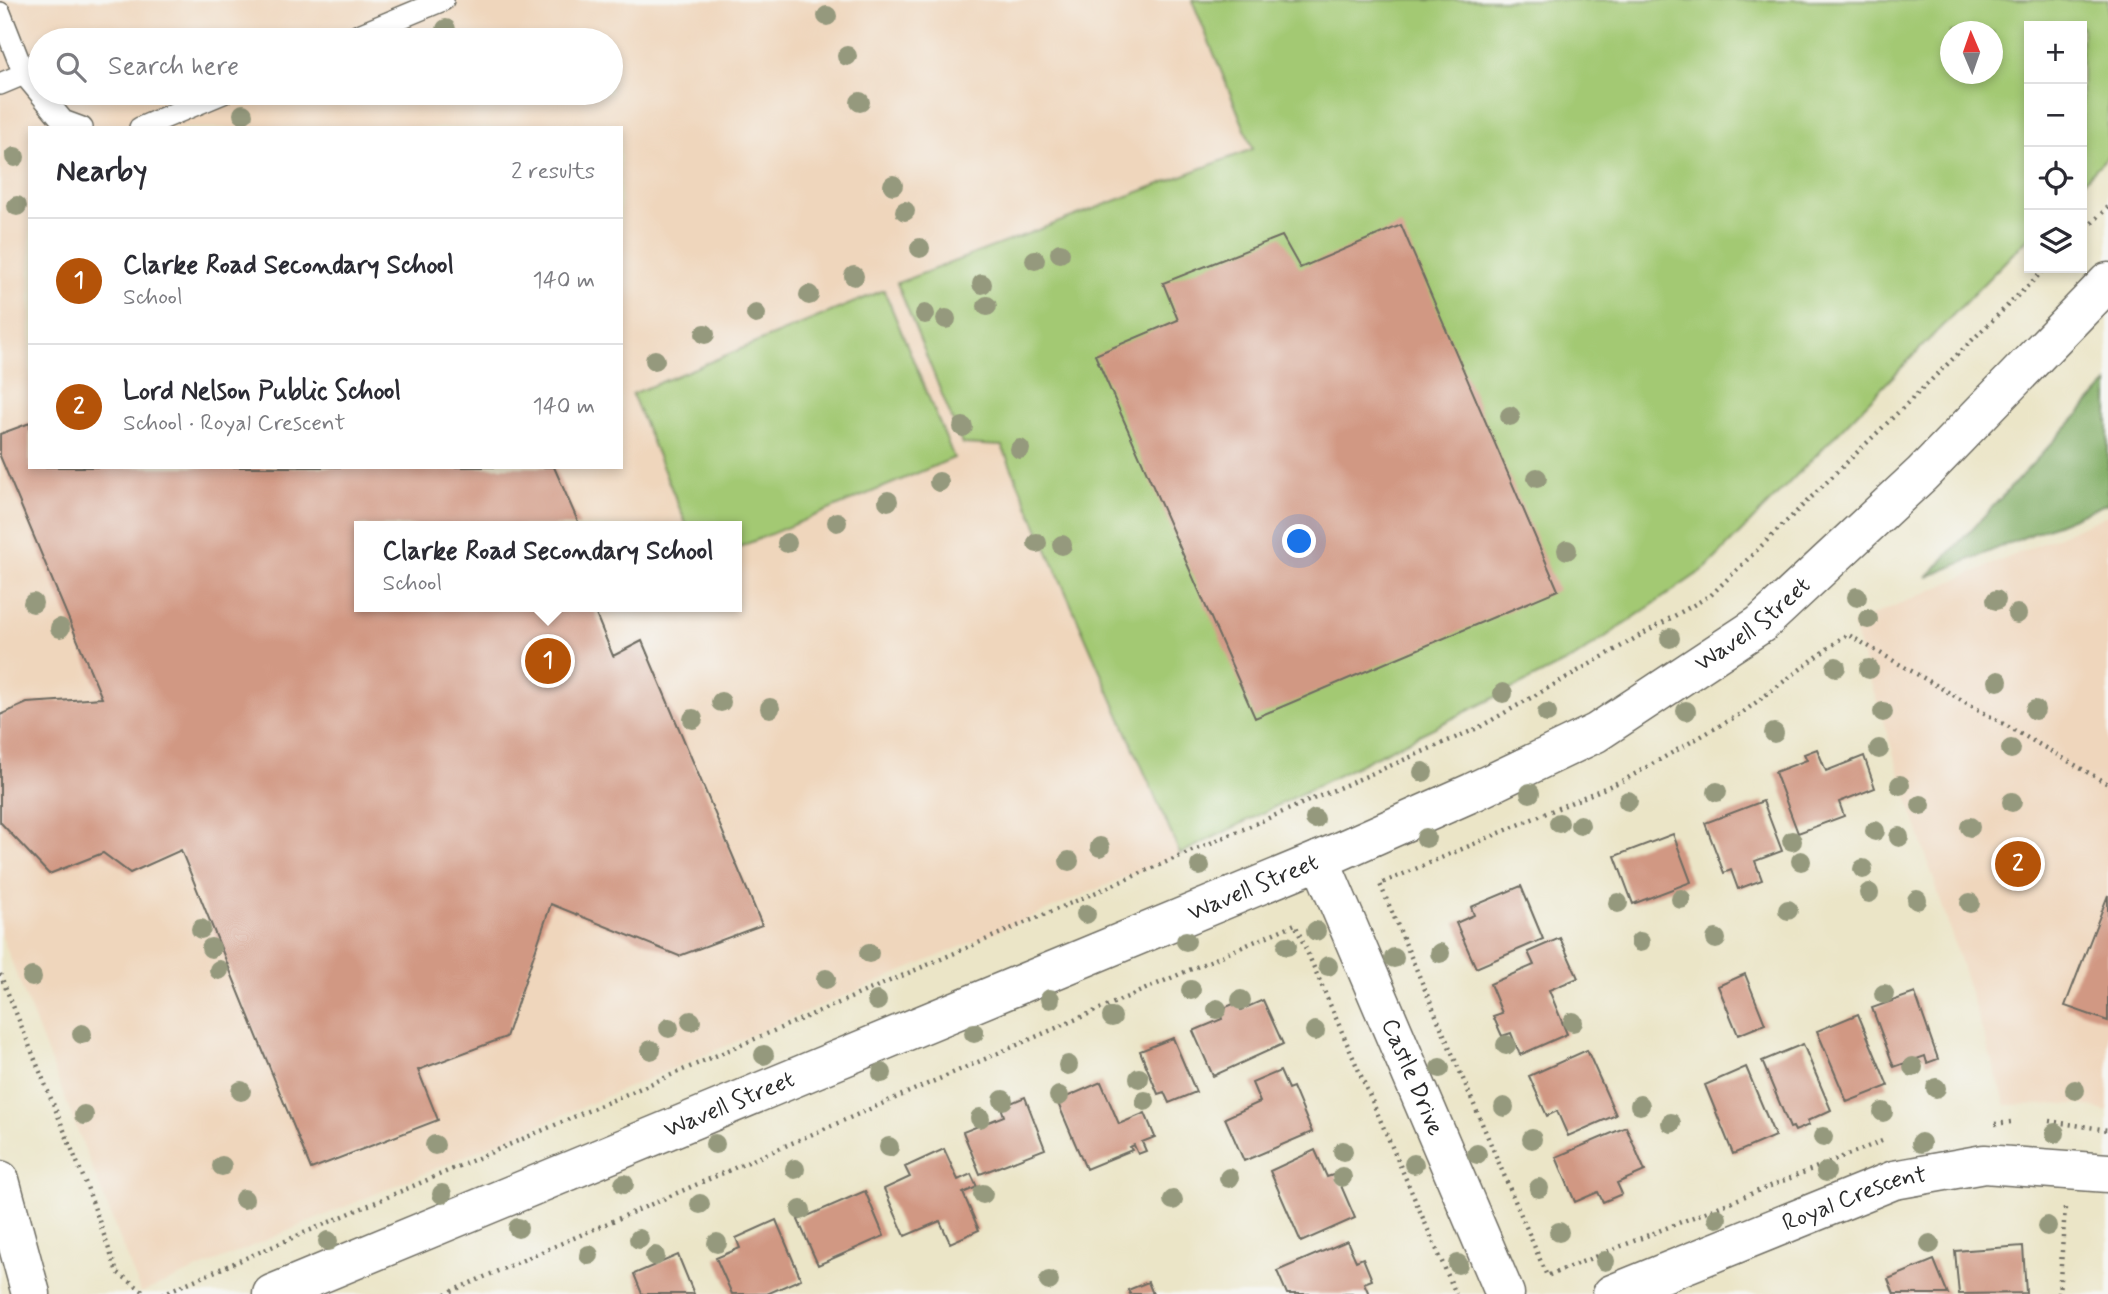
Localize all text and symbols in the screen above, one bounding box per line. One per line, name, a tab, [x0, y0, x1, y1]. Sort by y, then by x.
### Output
north arrow	[1940, 21, 2003, 84]
map controls	[2024, 21, 2087, 273]
button: +	[2024, 21, 2087, 84]
search box	[28, 28, 623, 105]
icon: search	[52, 48, 90, 86]
text: Search here	[108, 50, 239, 84]
button: −	[2024, 84, 2087, 147]
button: locate	[2024, 147, 2087, 210]
text: Nearby	[56, 152, 147, 191]
text: 2 results	[511, 157, 595, 187]
button: layers	[2024, 210, 2087, 273]
text: Clarke Road Secondary School	[123, 249, 454, 283]
text: 1	[74, 266, 84, 296]
text: 140 m	[532, 266, 595, 296]
text: School	[123, 283, 183, 313]
text: Lord Nelson Public School	[123, 375, 401, 409]
text: 2	[73, 392, 85, 422]
text: 140 m	[532, 392, 595, 422]
text: School · Royal Crescent	[123, 409, 345, 439]
popup	[354, 521, 742, 612]
your location	[1282, 524, 1316, 558]
text: Clarke Road Secondary School	[383, 535, 713, 569]
text: School	[383, 569, 442, 599]
street label: Wavell Street	[1689, 570, 1817, 679]
pin: 1	[525, 635, 571, 687]
pin: 2	[1995, 838, 2041, 890]
street label: Wavell Street	[1183, 847, 1323, 928]
street label: Castle Drive	[1374, 1014, 1451, 1141]
street label: Wavell Street	[659, 1064, 799, 1145]
street label: Royal Crescent	[1778, 1159, 1929, 1239]

